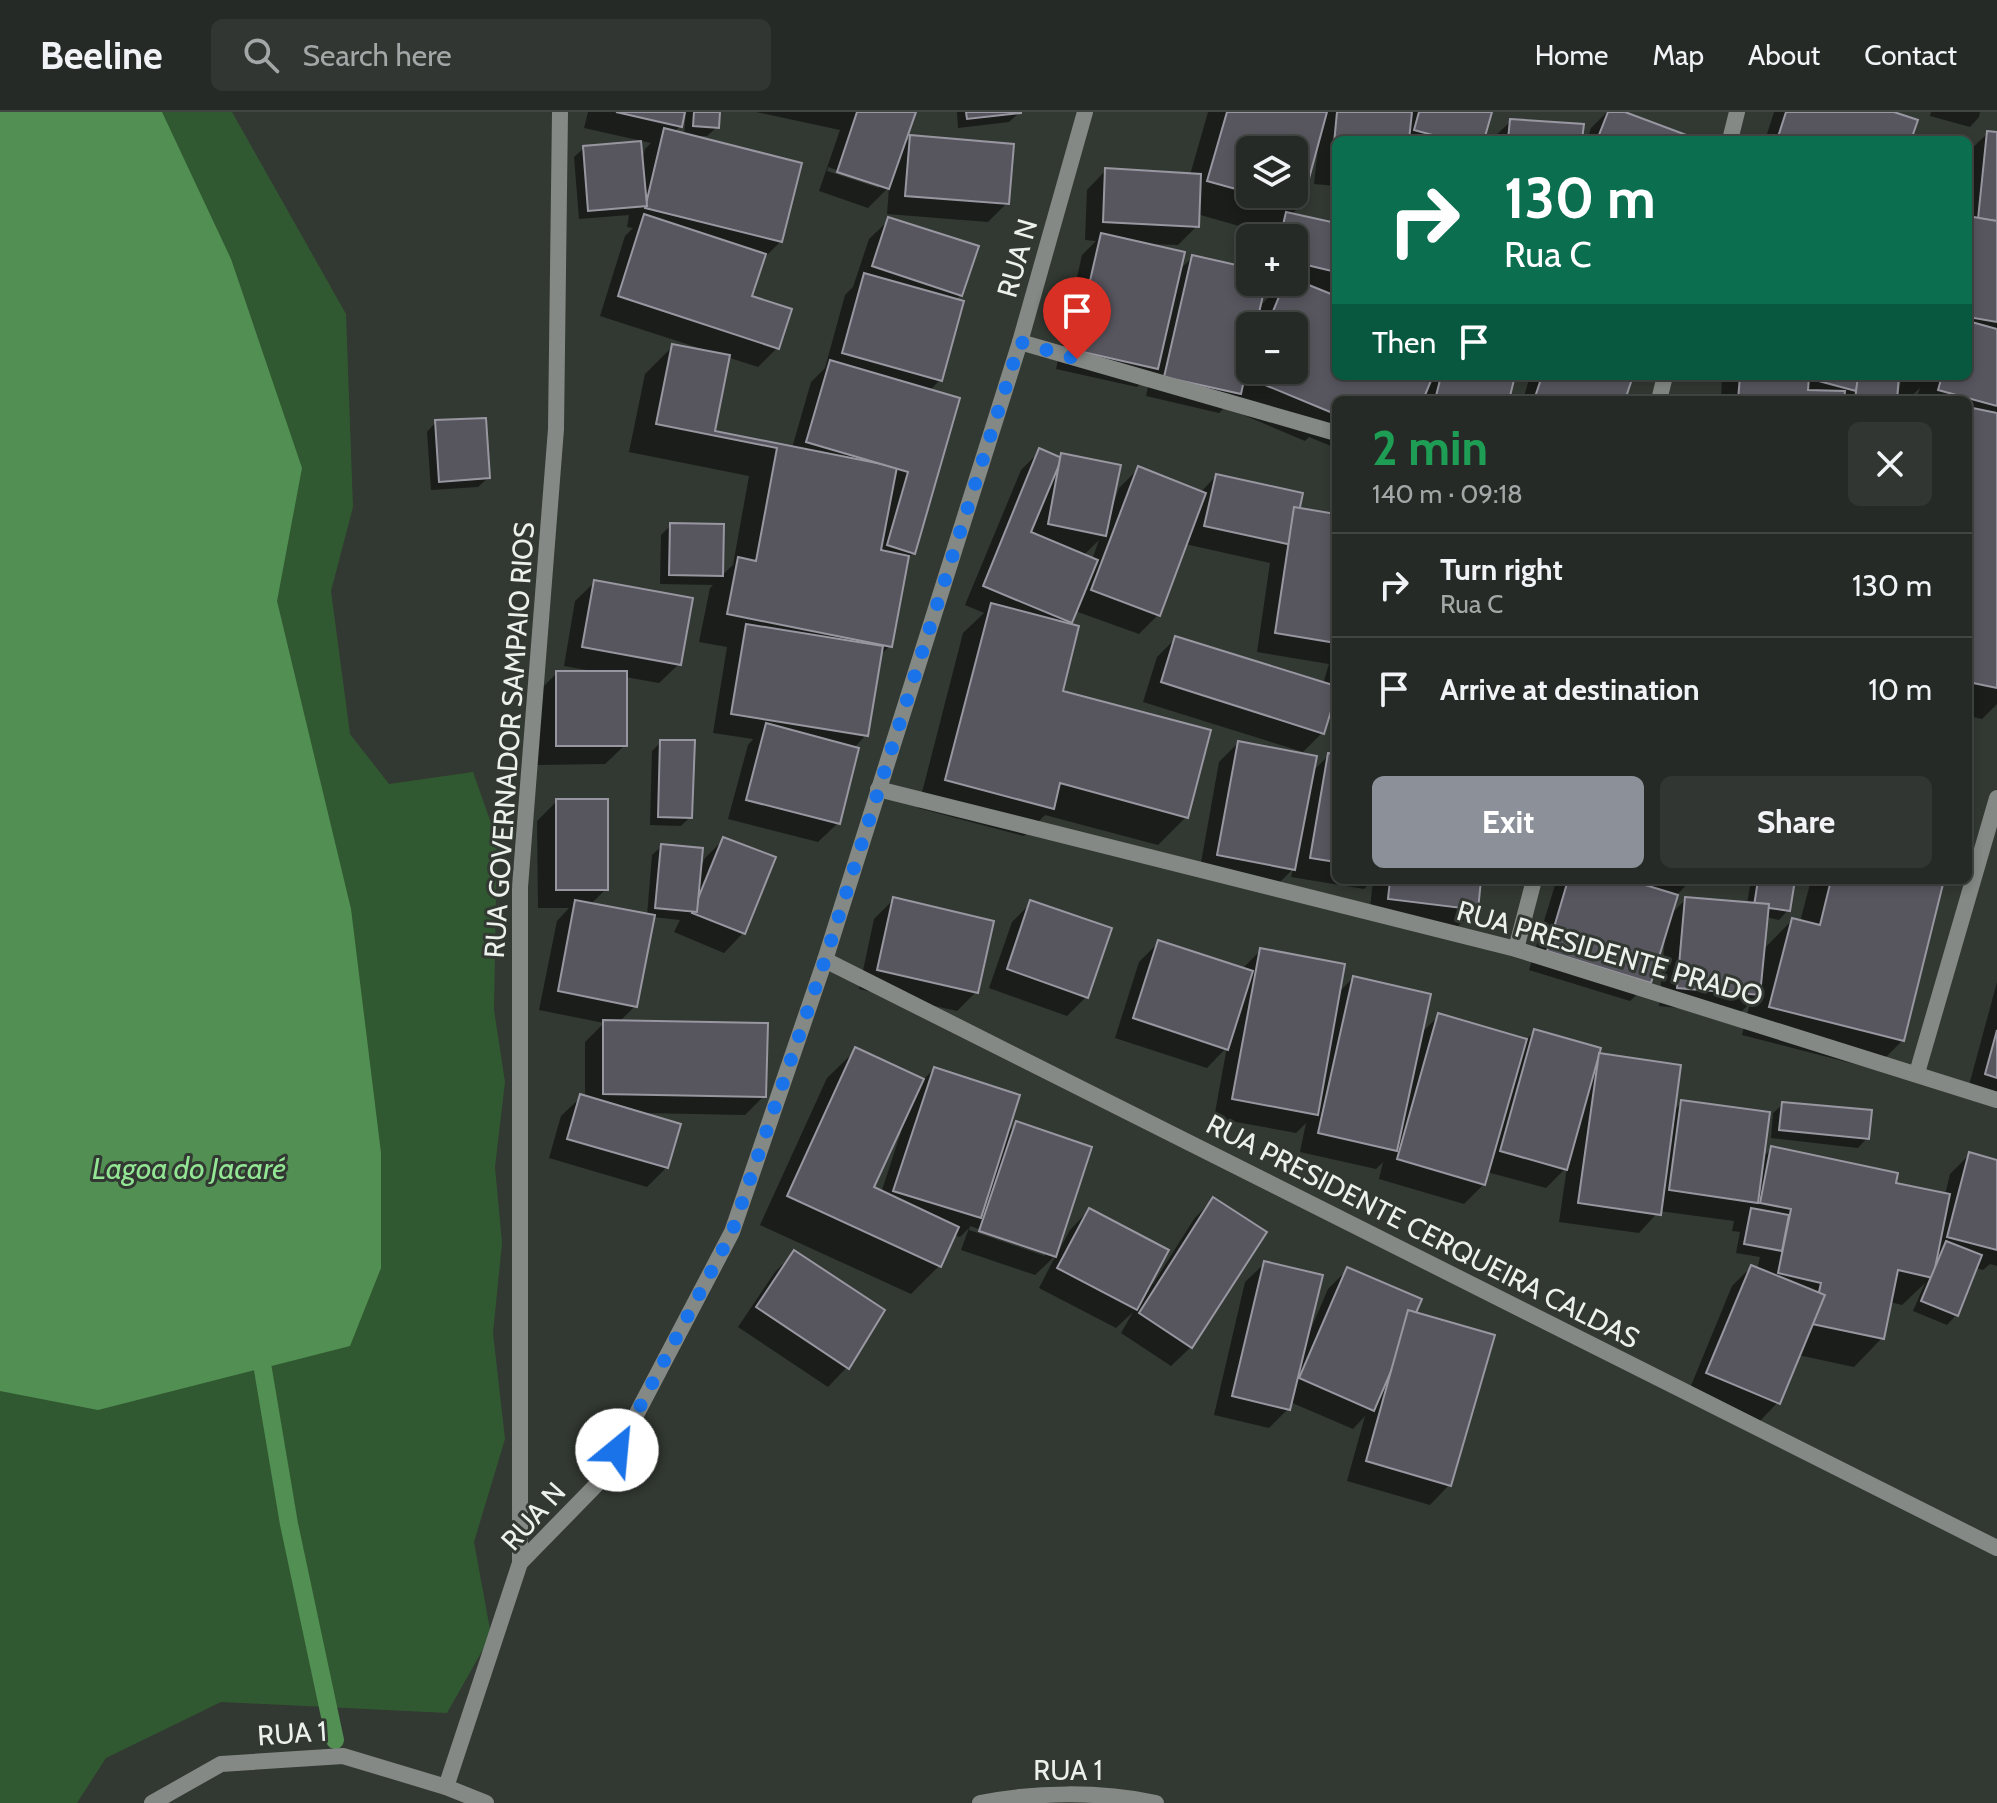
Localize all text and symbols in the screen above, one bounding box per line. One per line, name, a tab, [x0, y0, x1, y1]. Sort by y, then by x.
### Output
search box	[211, 19, 771, 91]
text: Beeline	[40, 32, 163, 79]
icon: search	[239, 33, 283, 77]
text: Search here	[303, 37, 452, 74]
text: Home	[1535, 38, 1608, 72]
text: Map	[1652, 38, 1704, 72]
text: About	[1748, 38, 1820, 72]
text: Contact	[1864, 38, 1957, 72]
map controls	[1236, 136, 1308, 384]
button: layers	[1236, 136, 1308, 208]
text: 130 m	[1504, 164, 1656, 232]
icon: right	[1372, 168, 1476, 272]
street label: RUA N	[990, 215, 1044, 301]
button: +	[1236, 224, 1308, 296]
text: Rua C	[1504, 232, 1592, 276]
pin	[1043, 277, 1111, 359]
icon: arrive	[1055, 289, 1099, 333]
button: −	[1236, 312, 1308, 384]
icon: arrive	[1452, 320, 1496, 364]
text: Then	[1372, 324, 1436, 361]
text: 2 min	[1372, 419, 1488, 477]
button: close	[1848, 422, 1932, 506]
text: 140 m · 09:18	[1372, 478, 1523, 510]
street label: RUA GOVERNADOR SAMPAIO RIOS	[477, 521, 541, 959]
text: Turn right	[1440, 551, 1563, 588]
icon: right	[1372, 563, 1416, 607]
text: 130 m	[1852, 567, 1932, 604]
text: Rua C	[1440, 588, 1503, 620]
icon: arrive	[1372, 667, 1416, 711]
text: Arrive at destination	[1440, 671, 1700, 708]
text: 10 m	[1868, 671, 1932, 708]
button: Exit	[1372, 776, 1644, 868]
button: Share	[1660, 776, 1932, 868]
street label: RUA PRESIDENTE PRADO	[1453, 893, 1767, 1013]
street label: RUA PRESIDENTE CERQUEIRA CALDAS	[1201, 1107, 1645, 1355]
water label: Lagoa do Jacaré	[92, 1150, 286, 1187]
position arrow	[575, 1408, 659, 1492]
street label: RUA N	[494, 1475, 572, 1557]
street label: RUA 1	[256, 1714, 328, 1752]
street label: RUA 1	[1033, 1753, 1103, 1787]

